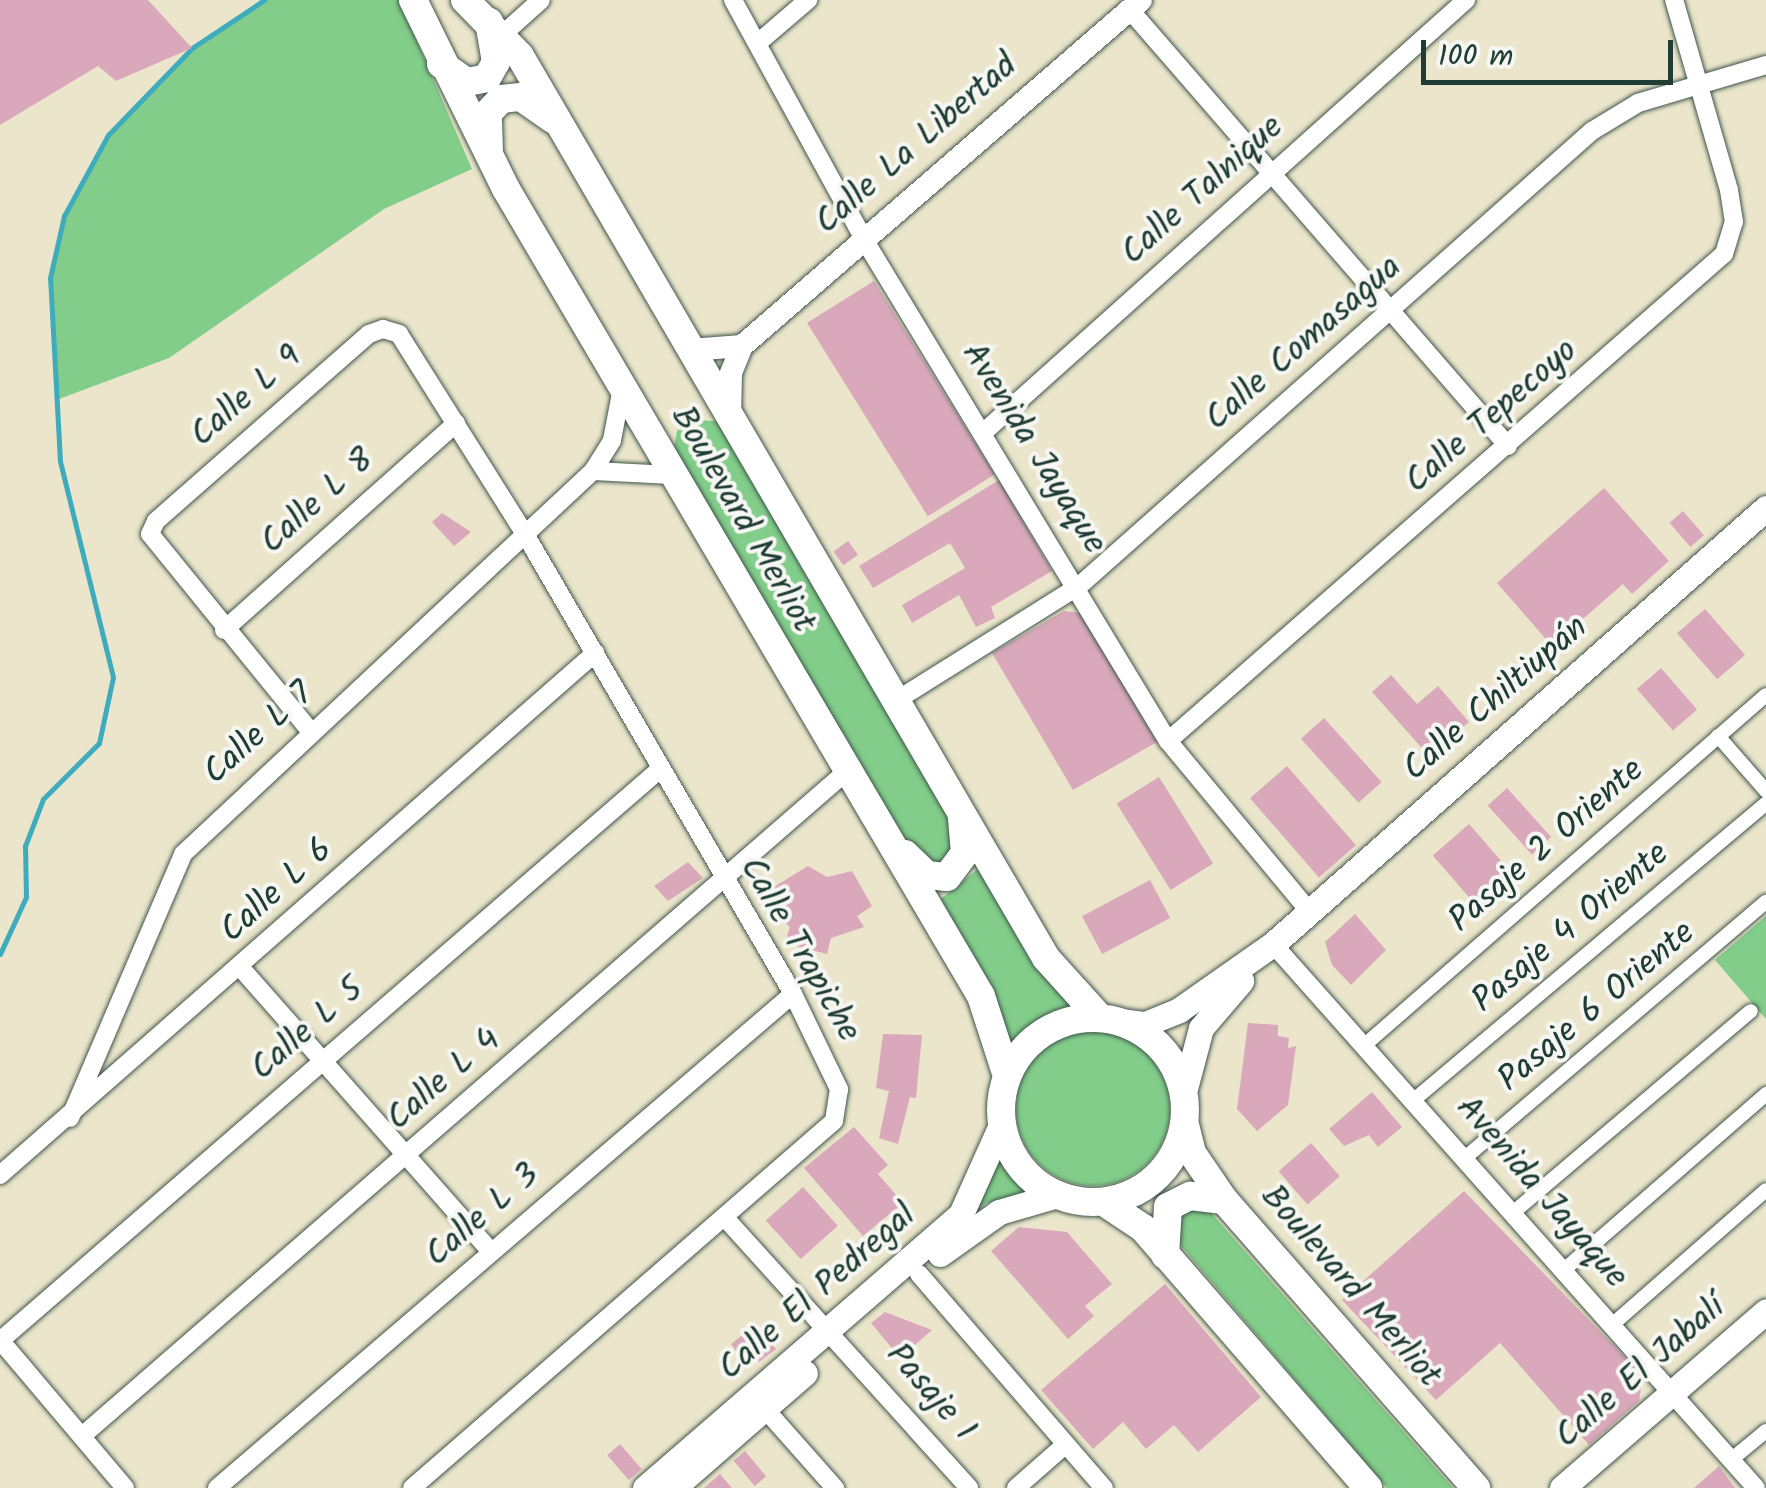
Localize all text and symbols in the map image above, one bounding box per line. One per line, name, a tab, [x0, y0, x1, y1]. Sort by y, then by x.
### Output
scale bar	[1426, 20, 1678, 82]
text: 100 m	[1438, 33, 1513, 81]
street label: Calle La Libertad	[807, 46, 1027, 244]
street label: Calle Talnique	[1113, 107, 1293, 275]
street label: Calle Comasagua	[1197, 247, 1411, 441]
street label: Calle Tepecoyo	[1397, 331, 1587, 503]
street label: Avenida Jayaque	[951, 335, 1115, 563]
street label: Calle L 9	[182, 337, 312, 457]
street label: Boulevard Merliot	[660, 399, 824, 641]
street label: Calle L 8	[252, 440, 384, 564]
street label: Calle Chiltiupán	[1395, 607, 1597, 791]
street label: Calle L 7	[195, 674, 323, 794]
street label: Pasaje 2 Oriente	[1441, 750, 1653, 942]
street label: Calle L 6	[212, 830, 342, 952]
street label: Pasaje 4 Oriente	[1464, 834, 1678, 1022]
street label: Calle Trapiche	[729, 850, 869, 1050]
street label: Pasaje 6 Oriente	[1490, 912, 1704, 1102]
street label: Calle L 5	[243, 969, 373, 1091]
street label: Calle L 4	[379, 1019, 509, 1141]
street label: Avenida Jayaque	[1446, 1088, 1636, 1298]
street label: Calle L 3	[417, 1155, 549, 1277]
street label: Boulevard Merliot	[1251, 1177, 1449, 1397]
street label: Calle El Pedregal	[710, 1196, 926, 1390]
street label: Calle El Jabalí	[1547, 1288, 1735, 1458]
street label: Pasaje 1	[876, 1335, 984, 1451]

